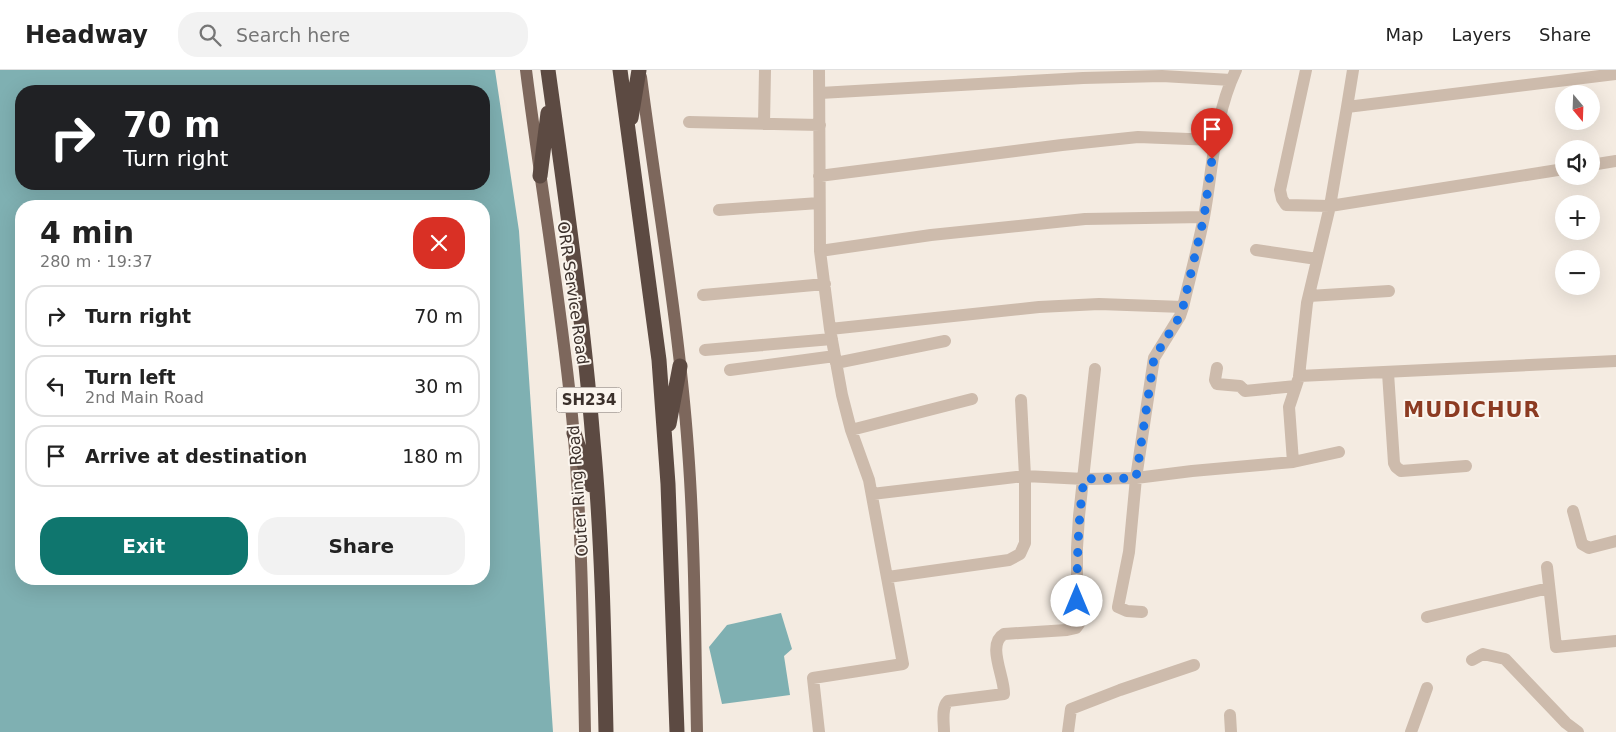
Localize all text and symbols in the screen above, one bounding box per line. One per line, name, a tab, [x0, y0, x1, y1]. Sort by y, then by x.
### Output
search box	[178, 12, 528, 57]
text: Headway	[25, 21, 148, 49]
icon: search	[196, 21, 224, 49]
text: Search here	[236, 24, 350, 46]
text: Map	[1385, 24, 1423, 45]
text: Layers	[1451, 24, 1511, 45]
text: Share	[1539, 24, 1591, 45]
north arrow	[1555, 85, 1600, 130]
map controls	[1555, 85, 1600, 295]
icon: right	[40, 105, 105, 170]
text: 70 m	[123, 105, 220, 145]
pin	[1191, 108, 1233, 159]
icon: arrive	[1198, 115, 1226, 143]
button: sound	[1555, 140, 1600, 185]
text: Turn right	[123, 146, 228, 171]
button: +	[1555, 195, 1600, 240]
text: 4 min	[40, 215, 134, 250]
button: close	[413, 217, 465, 269]
street label: ORR Service Road	[554, 220, 592, 366]
button: −	[1555, 250, 1600, 295]
text: 280 m · 19:37	[40, 252, 153, 271]
icon: right	[42, 302, 70, 330]
text: Turn right	[85, 305, 191, 327]
text: 70 m	[414, 305, 463, 327]
text: Turn left	[85, 366, 176, 388]
icon: left	[42, 372, 70, 400]
text: 30 m	[414, 375, 463, 397]
text: 2nd Main Road	[85, 388, 204, 407]
road number: SH234	[556, 388, 622, 412]
district label: MUDICHUR	[1403, 398, 1541, 422]
street label: Outer Ring Road	[564, 425, 592, 557]
icon: arrive	[42, 442, 70, 470]
text: Arrive at destination	[85, 445, 307, 467]
text: 180 m	[402, 445, 463, 467]
button: Exit	[40, 517, 248, 575]
button: Share	[258, 517, 465, 575]
position arrow	[1050, 574, 1102, 626]

